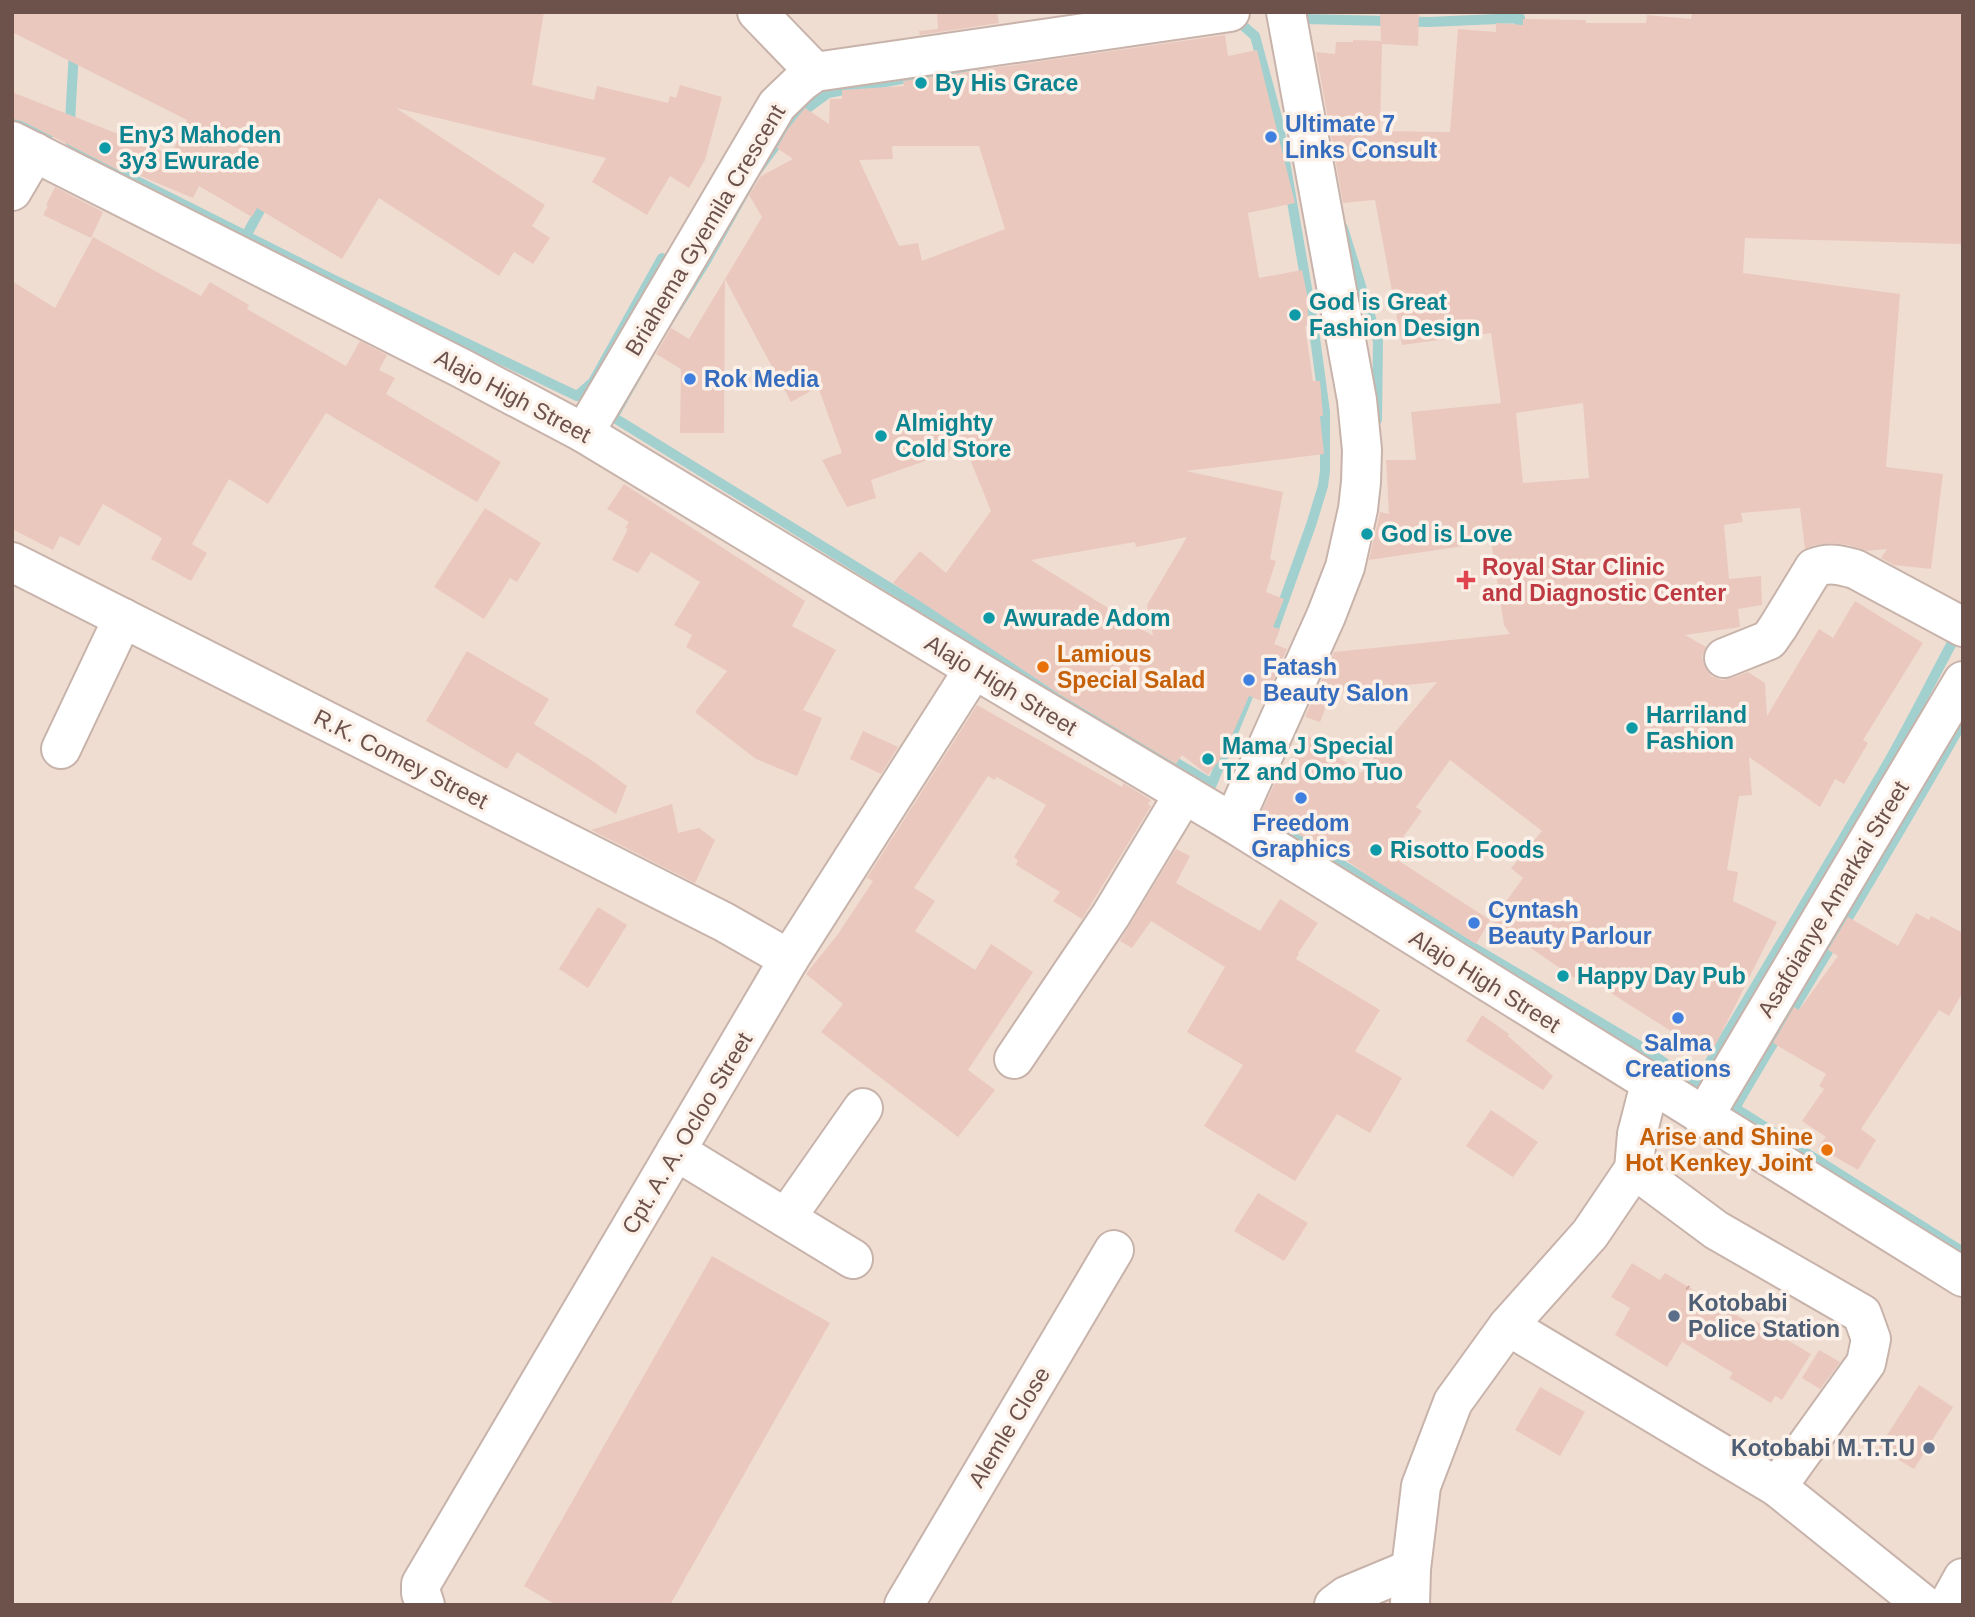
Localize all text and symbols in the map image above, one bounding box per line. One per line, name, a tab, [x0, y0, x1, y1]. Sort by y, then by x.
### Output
place label: By His Grace	[935, 70, 1078, 96]
marker: By His Grace	[913, 75, 929, 91]
street label: Briahema Gyemila Crescent	[620, 100, 791, 360]
place label: Ultimate 7 Links Consult	[1285, 111, 1437, 163]
place label: Eny3 Mahoden 3y3 Ewurade	[119, 122, 281, 174]
marker: Ultimate 7 Links Consult	[1263, 129, 1279, 145]
marker: Eny3 Mahoden 3y3 Ewurade	[97, 140, 113, 156]
place label: God is Great Fashion Design	[1309, 289, 1480, 341]
marker: God is Great Fashion Design	[1287, 307, 1303, 323]
street label: Alajo High Street	[431, 344, 596, 448]
place label: Rok Media	[704, 366, 819, 392]
marker: Rok Media	[682, 371, 698, 387]
place label: Almighty Cold Store	[895, 410, 1011, 462]
marker: Almighty Cold Store	[873, 428, 889, 444]
place label: God is Love	[1381, 521, 1513, 547]
marker: God is Love	[1359, 526, 1375, 542]
place label: Royal Star Clinic and Diagnostic Center	[1482, 554, 1726, 606]
marker: Royal Star Clinic and Diagnostic Center	[1456, 570, 1476, 590]
place label: Awurade Adom	[1003, 605, 1170, 631]
marker: Awurade Adom	[981, 610, 997, 626]
street label: Alajo High Street	[920, 629, 1082, 741]
place label: Lamious Special Salad	[1057, 641, 1205, 693]
place label: Fatash Beauty Salon	[1263, 654, 1409, 706]
marker: Lamious Special Salad	[1035, 659, 1051, 675]
marker: Fatash Beauty Salon	[1241, 672, 1257, 688]
place label: Harriland Fashion	[1646, 702, 1747, 754]
street label: R.K. Comey Street	[310, 704, 493, 814]
marker: Harriland Fashion	[1624, 720, 1640, 736]
place label: Mama J Special TZ and Omo Tuo	[1222, 733, 1403, 785]
marker: Mama J Special TZ and Omo Tuo	[1200, 751, 1216, 767]
street label: Asafoianye Amarkai Street	[1752, 776, 1914, 1022]
marker: Freedom Graphics	[1293, 790, 1309, 806]
place label: Freedom Graphics	[1251, 810, 1351, 862]
place label: Risotto Foods	[1390, 837, 1545, 863]
marker: Risotto Foods	[1368, 842, 1384, 858]
place label: Cyntash Beauty Parlour	[1488, 897, 1652, 949]
marker: Cyntash Beauty Parlour	[1466, 915, 1482, 931]
street label: Alajo High Street	[1405, 924, 1566, 1038]
place label: Happy Day Pub	[1577, 963, 1746, 989]
marker: Happy Day Pub	[1555, 968, 1571, 984]
marker: Salma Creations	[1670, 1010, 1686, 1026]
street label: Cpt. A. A. Ocloo Street	[617, 1027, 758, 1238]
place label: Salma Creations	[1625, 1030, 1731, 1082]
place label: Arise and Shine Hot Kenkey Joint	[1625, 1124, 1813, 1176]
marker: Arise and Shine Hot Kenkey Joint	[1819, 1142, 1835, 1158]
place label: Kotobabi Police Station	[1688, 1290, 1840, 1342]
marker: Kotobabi Police Station	[1666, 1308, 1682, 1324]
street label: Alemle Close	[963, 1362, 1055, 1492]
place label: Kotobabi M.T.T.U	[1731, 1435, 1915, 1461]
marker: Kotobabi M.T.T.U	[1921, 1440, 1937, 1456]

